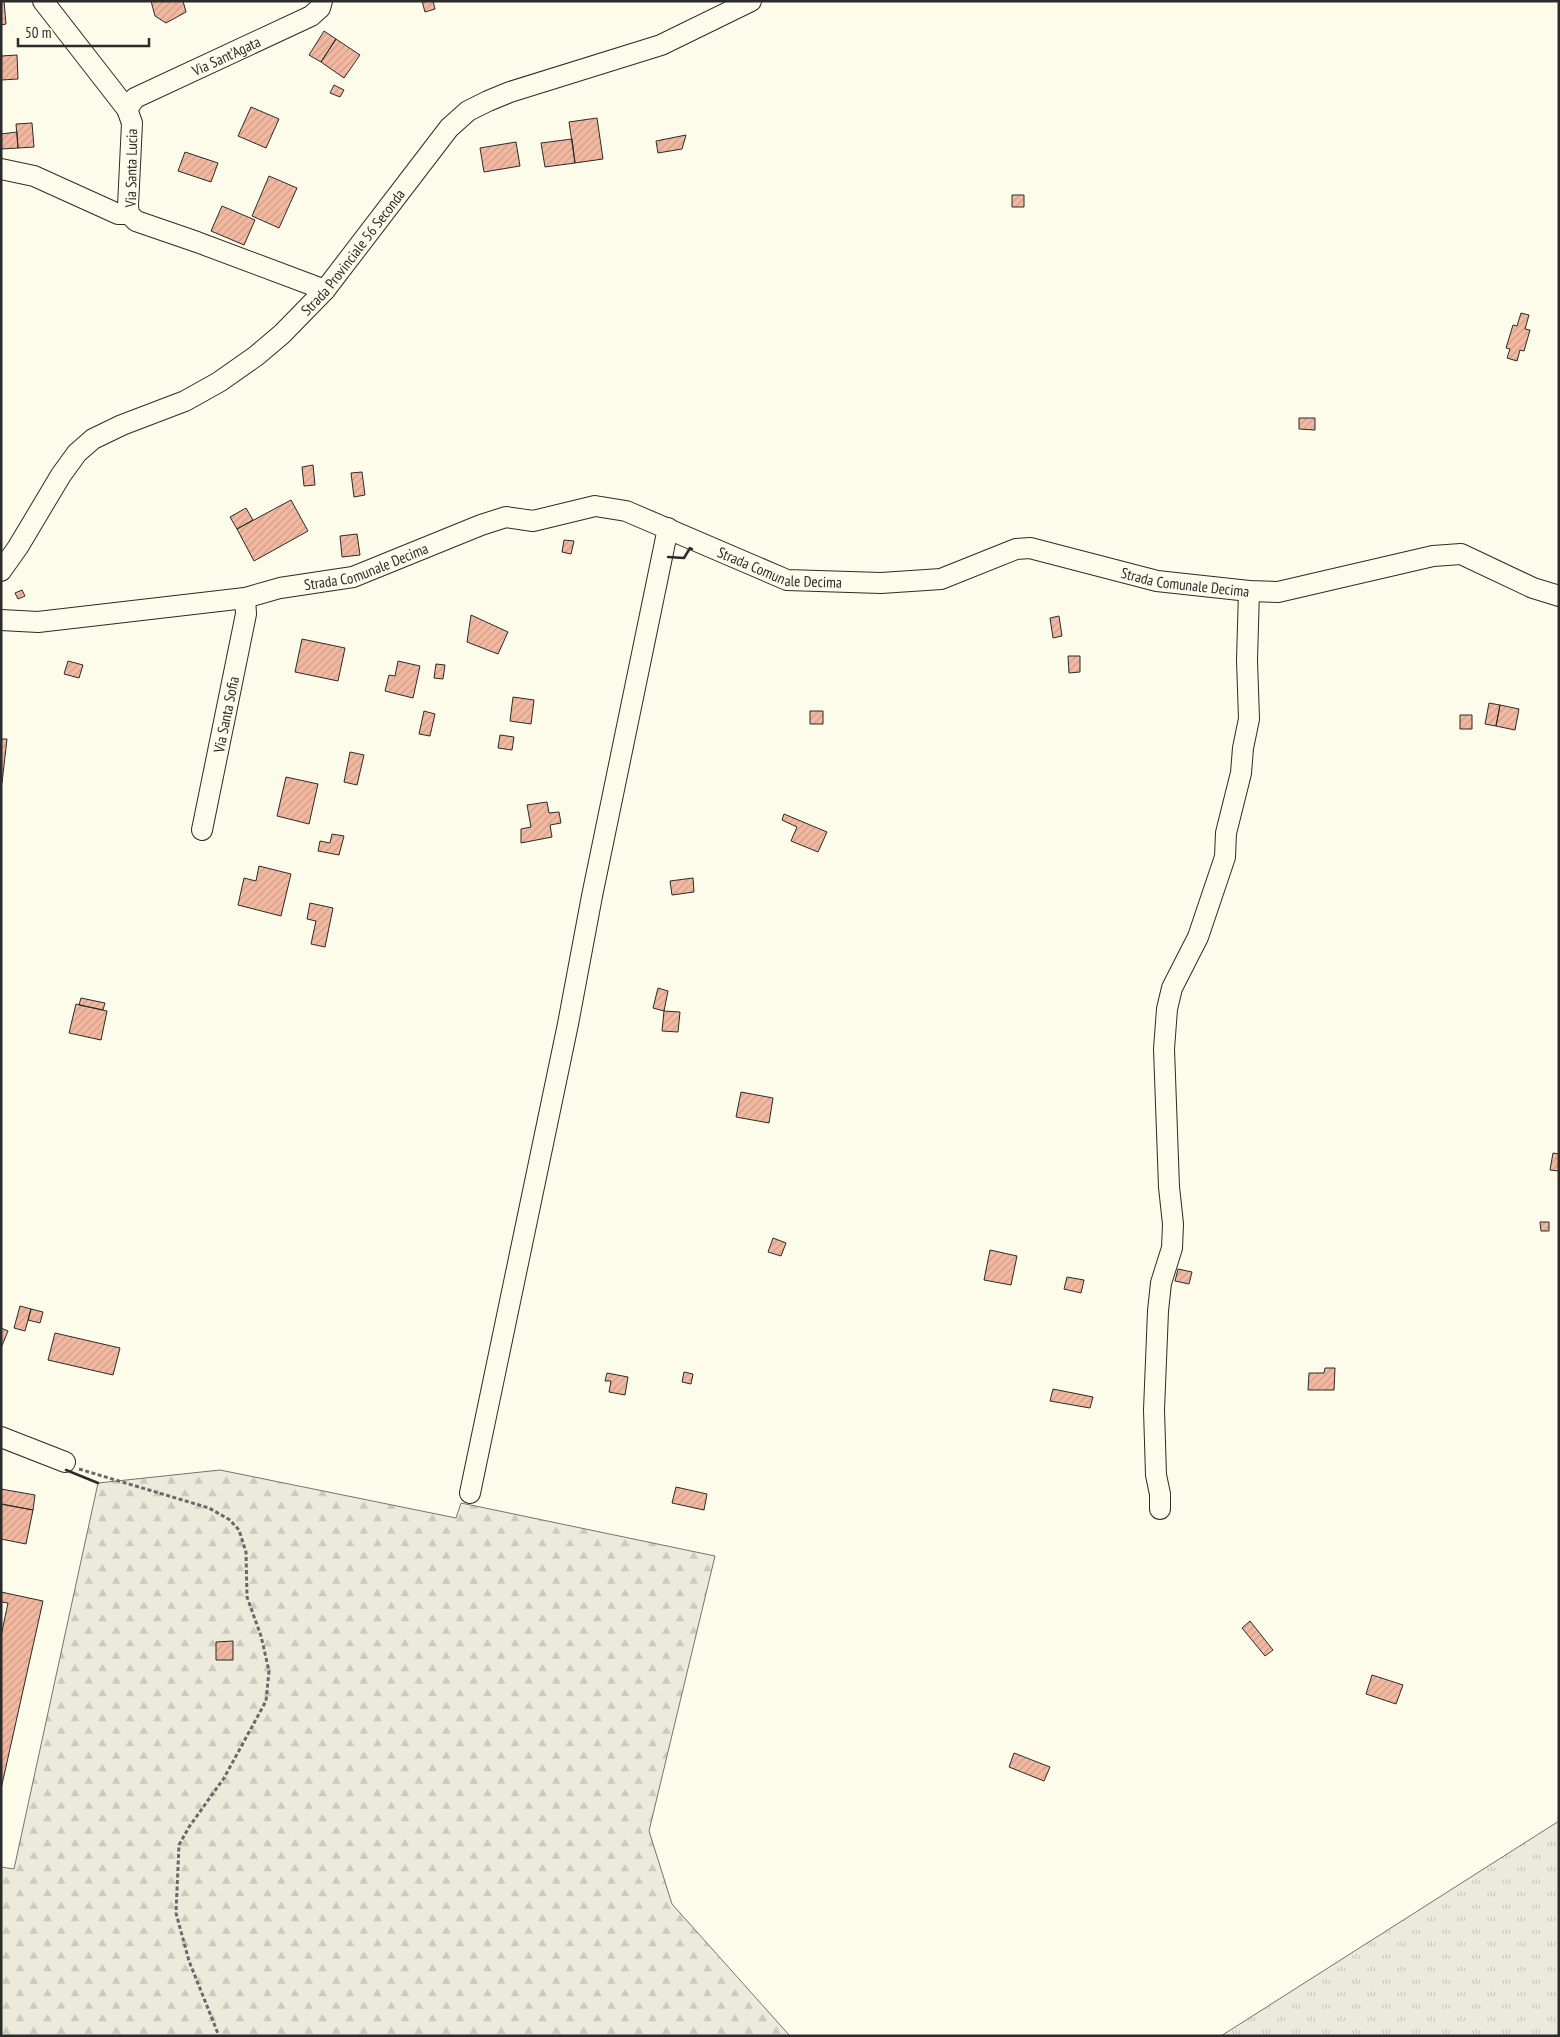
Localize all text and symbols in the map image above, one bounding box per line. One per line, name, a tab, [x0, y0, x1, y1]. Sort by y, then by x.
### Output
scale bar	[18, 15, 149, 47]
text: 50 m	[25, 23, 51, 42]
street label: Via Sant'Agata	[188, 31, 263, 80]
street label: Via Santa Lucia	[121, 128, 141, 209]
street label: Strada Provinciale 56 Seconda	[296, 185, 409, 319]
street label: Strada Comunale Decima	[303, 538, 431, 594]
street label: Strada Comunale Decima	[715, 542, 842, 591]
street label: Strada Comunale Decima	[1119, 563, 1250, 600]
street label: Via Santa Sofia	[208, 675, 243, 755]

